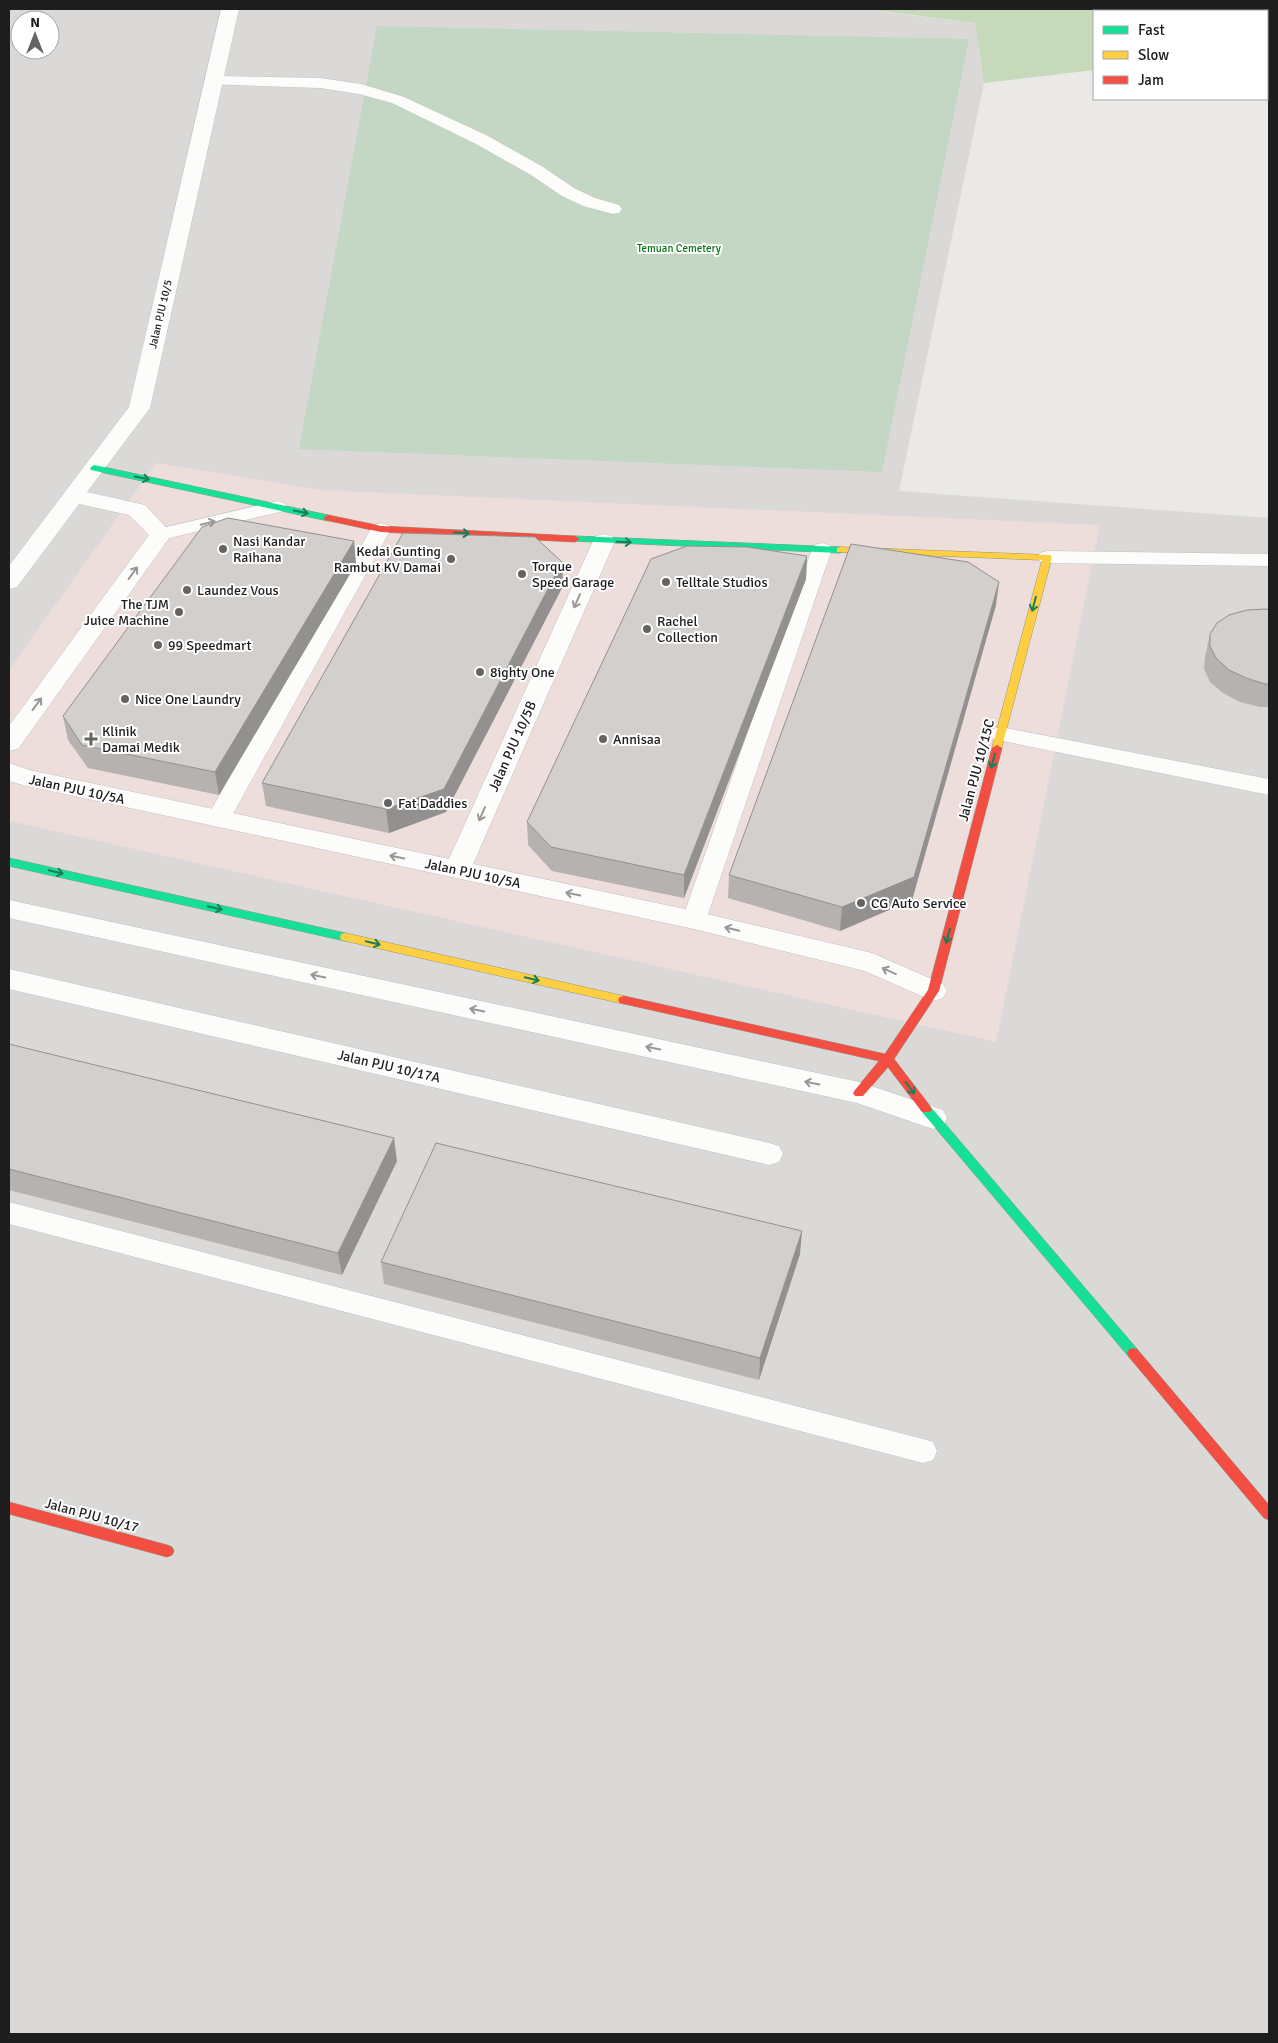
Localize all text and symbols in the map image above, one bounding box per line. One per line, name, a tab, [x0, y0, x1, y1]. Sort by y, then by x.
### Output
north arrow	[10, 10, 60, 60]
legend	[1093, 10, 1268, 100]
text: N	[30, 14, 40, 31]
text: Fast	[1138, 21, 1165, 39]
text: Slow	[1138, 46, 1169, 64]
text: Jam	[1138, 71, 1164, 89]
park label: Temuan Cemetery	[637, 242, 722, 255]
street label: Jalan PJU 10/5	[146, 279, 175, 350]
one-way arrow	[134, 474, 150, 484]
one-way arrow	[293, 508, 309, 517]
one-way arrow	[200, 518, 216, 527]
one-way arrow	[453, 529, 469, 538]
place label: Nasi Kandar Raihana	[233, 533, 306, 566]
one-way arrow	[616, 537, 632, 546]
marker: Nasi Kandar Raihana	[217, 543, 229, 555]
place label: Kedai Gunting Rambut KV Damai	[334, 543, 441, 576]
marker: Kedai Gunting Rambut KV Damai	[445, 553, 457, 565]
place label: Torque Speed Garage	[532, 558, 614, 591]
one-way arrow	[128, 566, 138, 580]
marker: Torque Speed Garage	[516, 568, 528, 580]
place label: Telltale Studios	[676, 574, 768, 591]
marker: Telltale Studios	[660, 576, 672, 588]
place label: Laundez Vous	[197, 582, 279, 599]
marker: Laundez Vous	[181, 584, 193, 596]
one-way arrow	[572, 594, 582, 609]
place label: The TJM Juice Machine	[84, 596, 169, 629]
one-way arrow	[1029, 596, 1039, 612]
marker: The TJM Juice Machine	[173, 606, 185, 618]
place label: Rachel Collection	[657, 613, 718, 646]
marker: Rachel Collection	[641, 623, 653, 635]
place label: 99 Speedmart	[168, 637, 252, 654]
marker: 99 Speedmart	[152, 639, 164, 651]
place label: 8ighty One	[490, 664, 555, 681]
marker: 8ighty One	[474, 666, 486, 678]
place label: Nice One Laundry	[135, 691, 241, 708]
marker: Nice One Laundry	[119, 693, 131, 705]
one-way arrow	[32, 698, 43, 711]
street label: Jalan PJU 10/5B	[485, 698, 540, 794]
street label: Jalan PJU 10/15C	[955, 717, 998, 823]
place label: Klinik Damai Medik	[102, 723, 180, 756]
place label: Annisaa	[613, 731, 661, 748]
marker: Klinik Damai Medik	[84, 732, 98, 746]
marker: Annisaa	[597, 733, 609, 745]
one-way arrow	[988, 753, 998, 769]
street label: Jalan PJU 10/5A	[27, 771, 127, 808]
place label: Fat Daddies	[398, 795, 467, 812]
marker: Fat Daddies	[382, 797, 394, 809]
one-way arrow	[477, 806, 486, 821]
one-way arrow	[390, 852, 406, 861]
street label: Jalan PJU 10/5A	[423, 855, 523, 892]
one-way arrow	[48, 868, 64, 877]
one-way arrow	[566, 889, 582, 898]
place label: CG Auto Service	[871, 895, 967, 912]
marker: CG Auto Service	[855, 897, 867, 909]
one-way arrow	[206, 904, 222, 913]
one-way arrow	[725, 924, 741, 933]
one-way arrow	[943, 927, 952, 943]
one-way arrow	[365, 939, 381, 949]
one-way arrow	[882, 965, 897, 975]
one-way arrow	[310, 971, 326, 980]
one-way arrow	[524, 975, 540, 984]
one-way arrow	[469, 1005, 485, 1014]
one-way arrow	[645, 1043, 661, 1052]
street label: Jalan PJU 10/17A	[336, 1046, 442, 1087]
one-way arrow	[804, 1077, 820, 1087]
one-way arrow	[905, 1081, 916, 1094]
street label: Jalan PJU 10/17	[43, 1495, 141, 1536]

